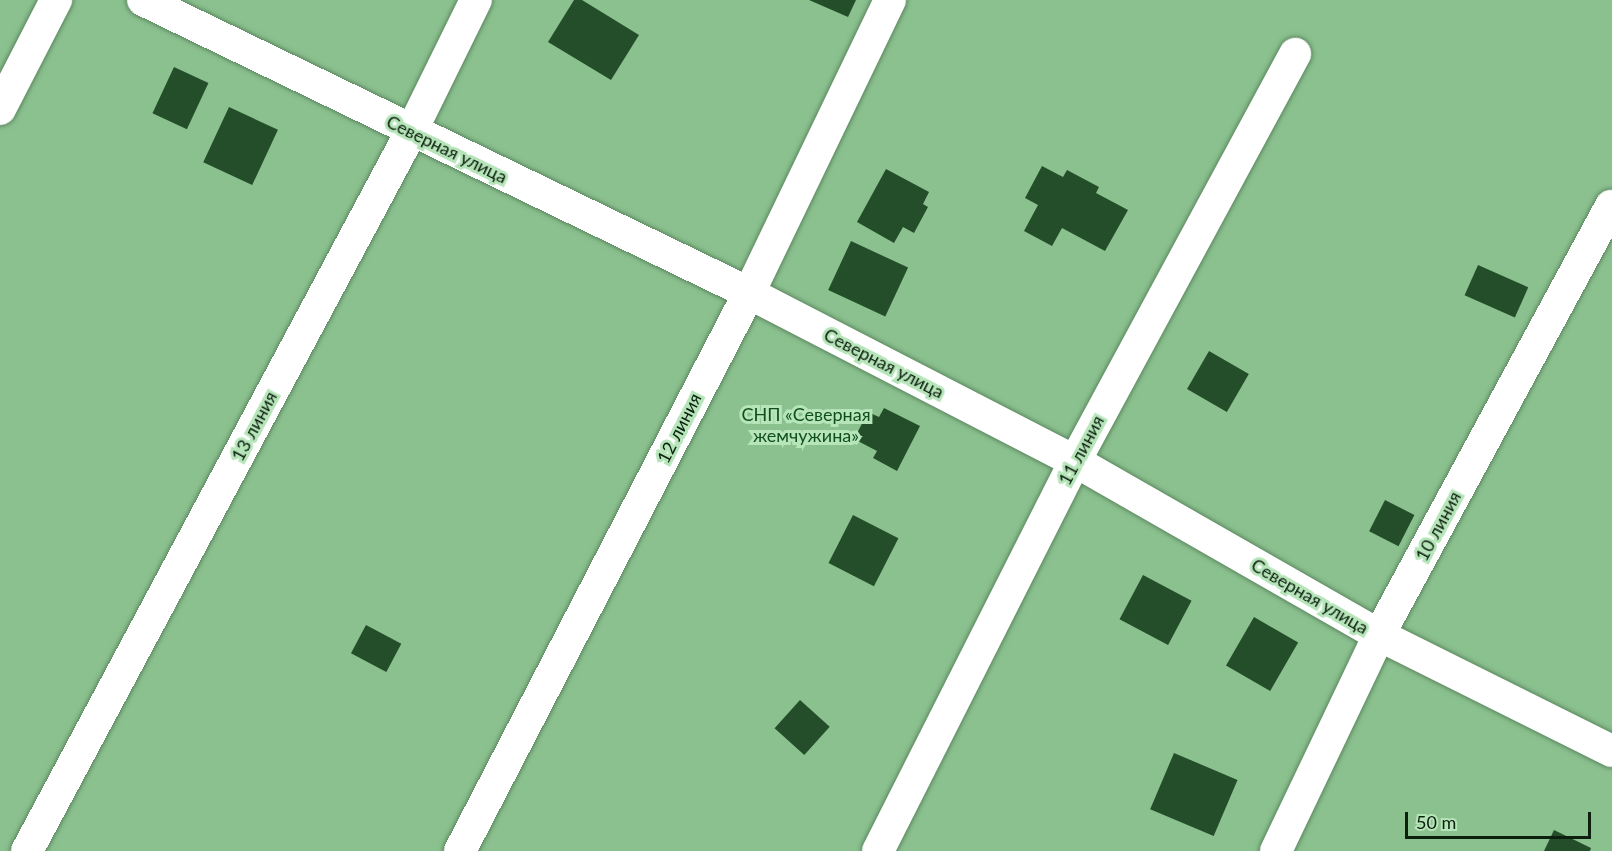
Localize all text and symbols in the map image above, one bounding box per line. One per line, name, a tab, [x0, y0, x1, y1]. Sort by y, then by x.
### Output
street label: Северная улица	[383, 110, 511, 188]
street label: Северная улица	[820, 324, 948, 402]
street label: 13 линия	[227, 387, 281, 465]
street label: 12 линия	[652, 389, 706, 467]
park label: СНП «Северная жемчужина»	[741, 404, 871, 446]
street label: 11 линия	[1054, 411, 1108, 489]
street label: 10 линия	[1411, 487, 1465, 565]
street label: Северная улица	[1248, 554, 1372, 638]
scale bar	[1408, 800, 1594, 838]
text: 50 m	[1416, 811, 1456, 833]

